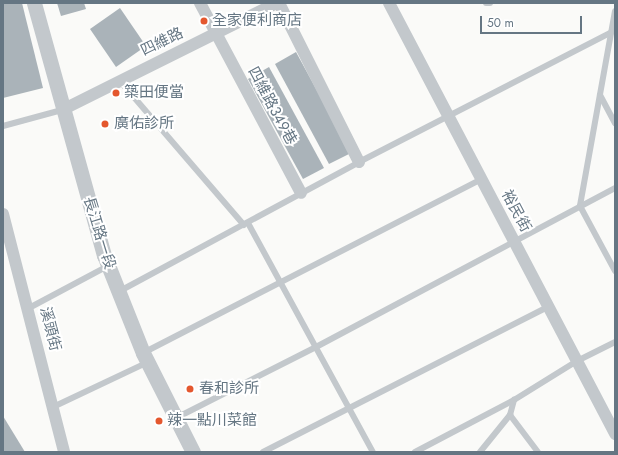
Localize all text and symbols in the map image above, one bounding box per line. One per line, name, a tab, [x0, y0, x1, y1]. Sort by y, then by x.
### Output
scale bar	[482, 8, 584, 34]
place label: 全家便利商店	[212, 12, 302, 30]
text: 50 m	[487, 14, 514, 32]
marker: 全家便利商店	[199, 16, 209, 26]
street label: 四維路	[138, 24, 186, 60]
street label: 四維路349巷	[244, 64, 300, 148]
place label: 築田便當	[124, 84, 184, 102]
marker: 築田便當	[111, 88, 121, 98]
place label: 廣佑診所	[114, 115, 174, 133]
marker: 廣佑診所	[99, 118, 111, 130]
street label: 裕民街	[497, 187, 535, 235]
street label: 長江路一段	[79, 195, 119, 271]
street label: 溪頭街	[36, 305, 64, 353]
place label: 春和診所	[199, 380, 259, 398]
marker: 春和診所	[184, 383, 196, 395]
place label: 辣一點川菜館	[167, 412, 257, 430]
marker: 辣一點川菜館	[154, 416, 164, 426]

